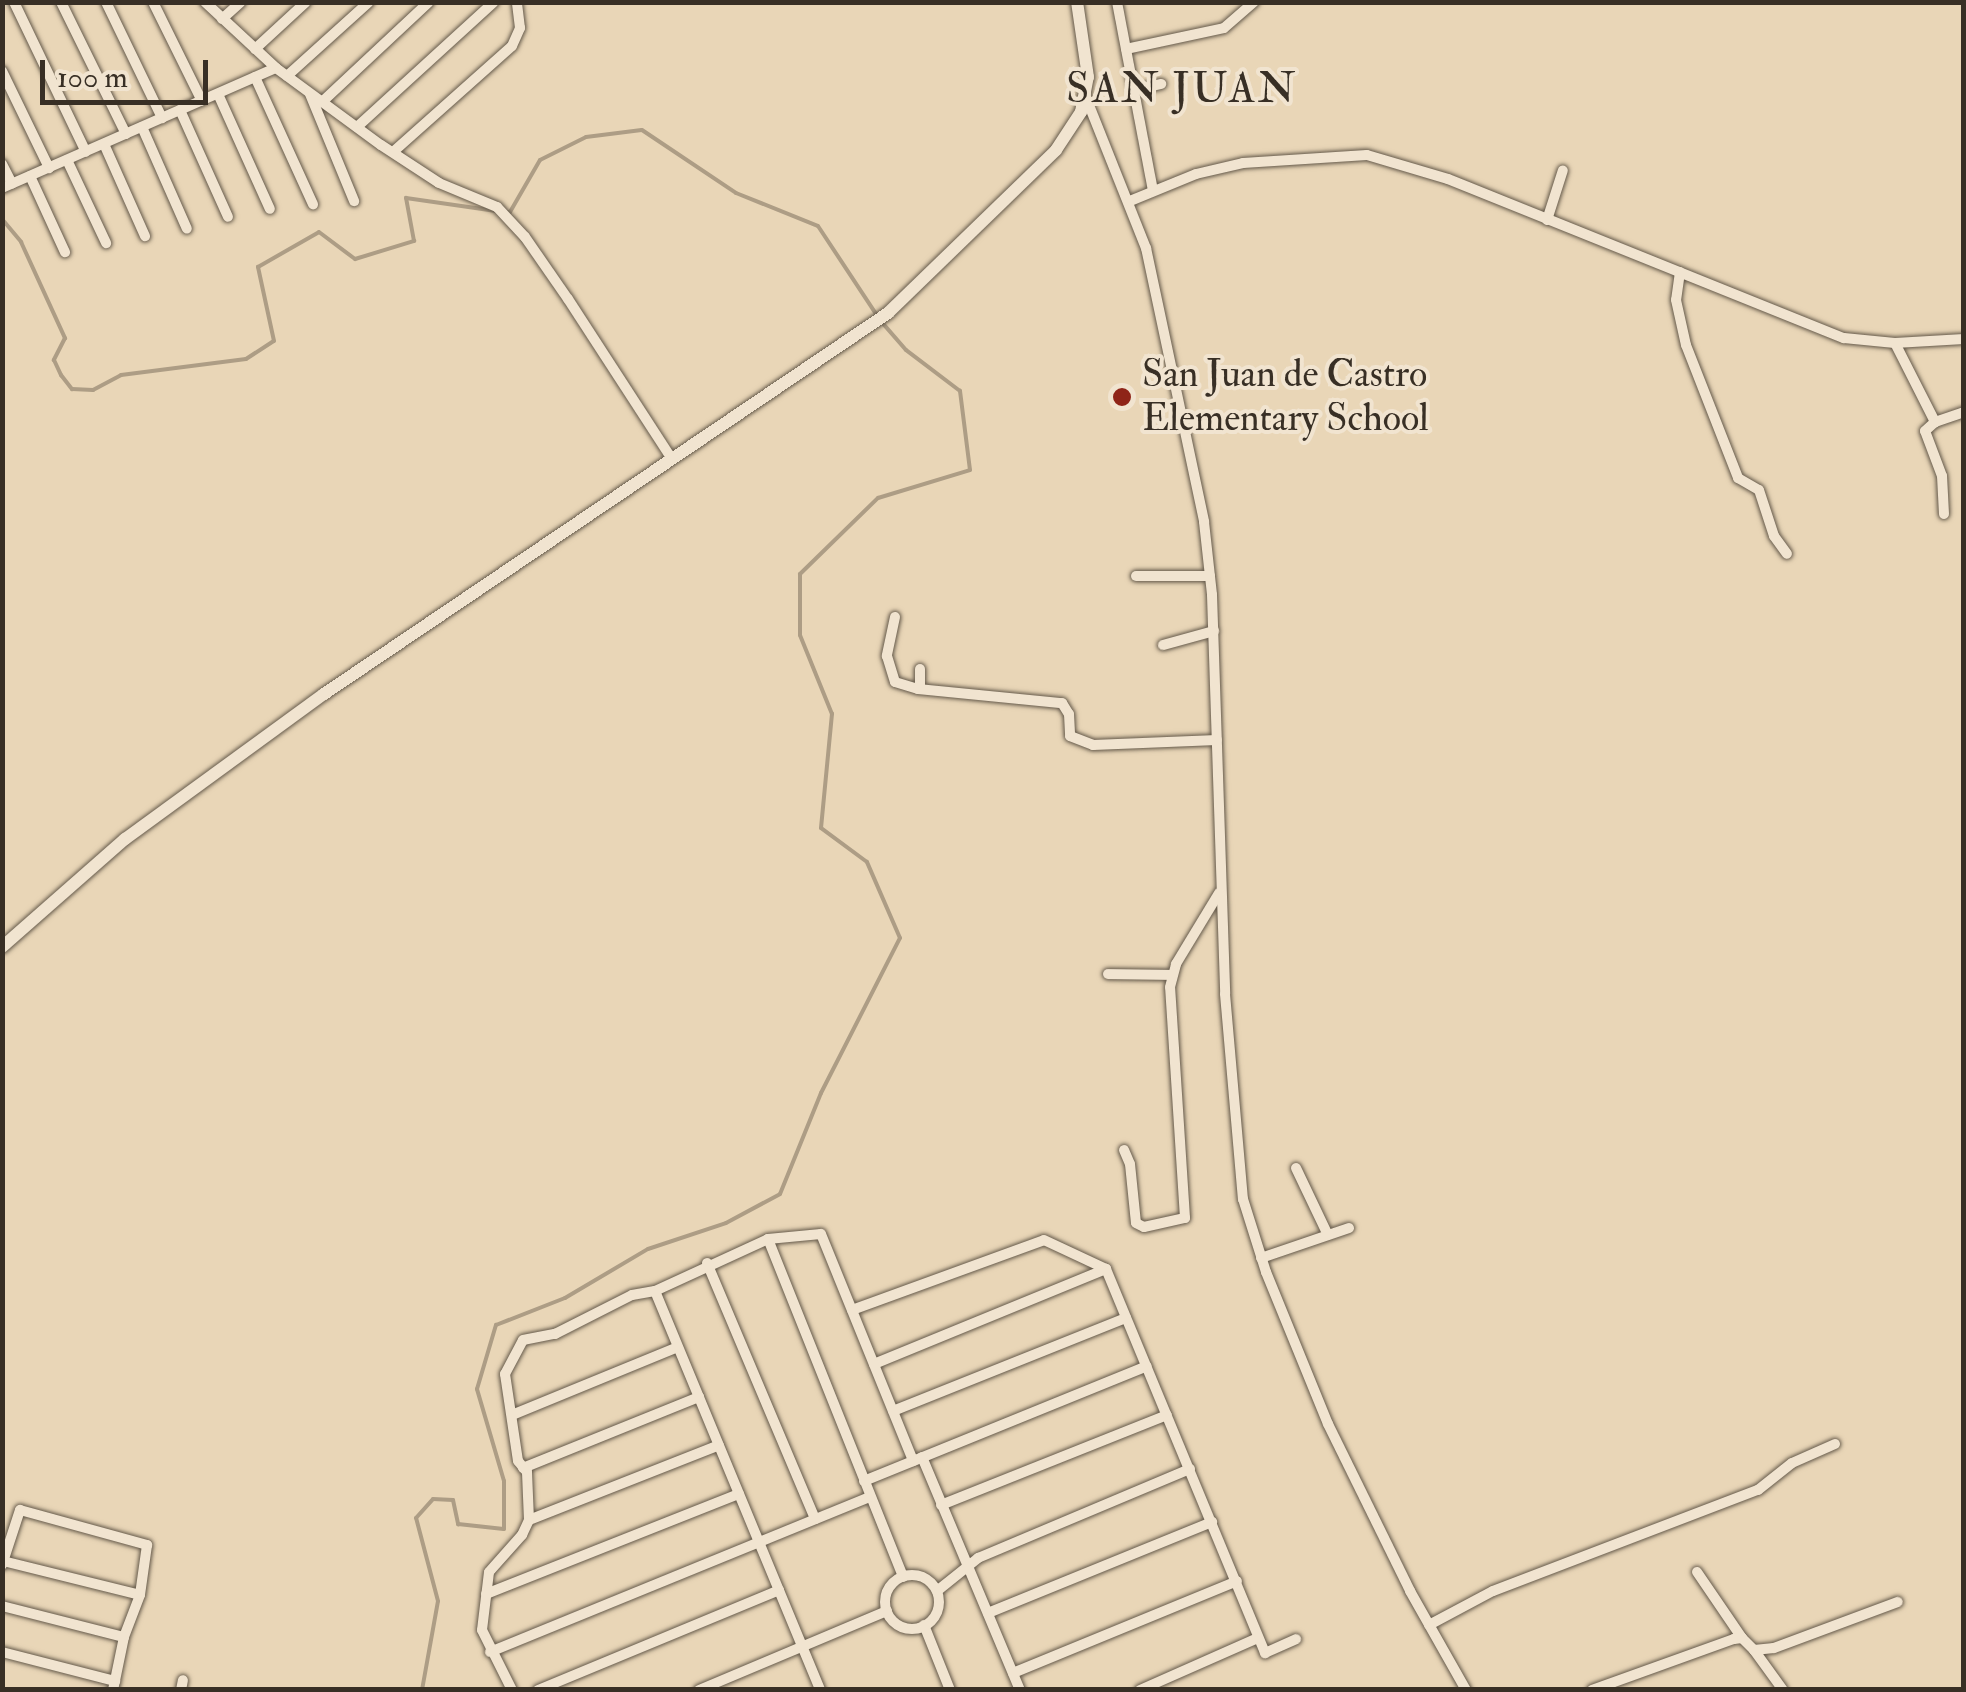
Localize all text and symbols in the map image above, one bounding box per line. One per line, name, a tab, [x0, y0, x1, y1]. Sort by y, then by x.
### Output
scale bar	[45, 40, 212, 102]
text: 100 m	[57, 59, 128, 96]
district label: SAN JUAN	[1066, 64, 1298, 114]
place label: San Juan de Castro Elementary School	[1142, 352, 1429, 442]
marker: San Juan de Castro Elementary School	[1111, 386, 1133, 408]

